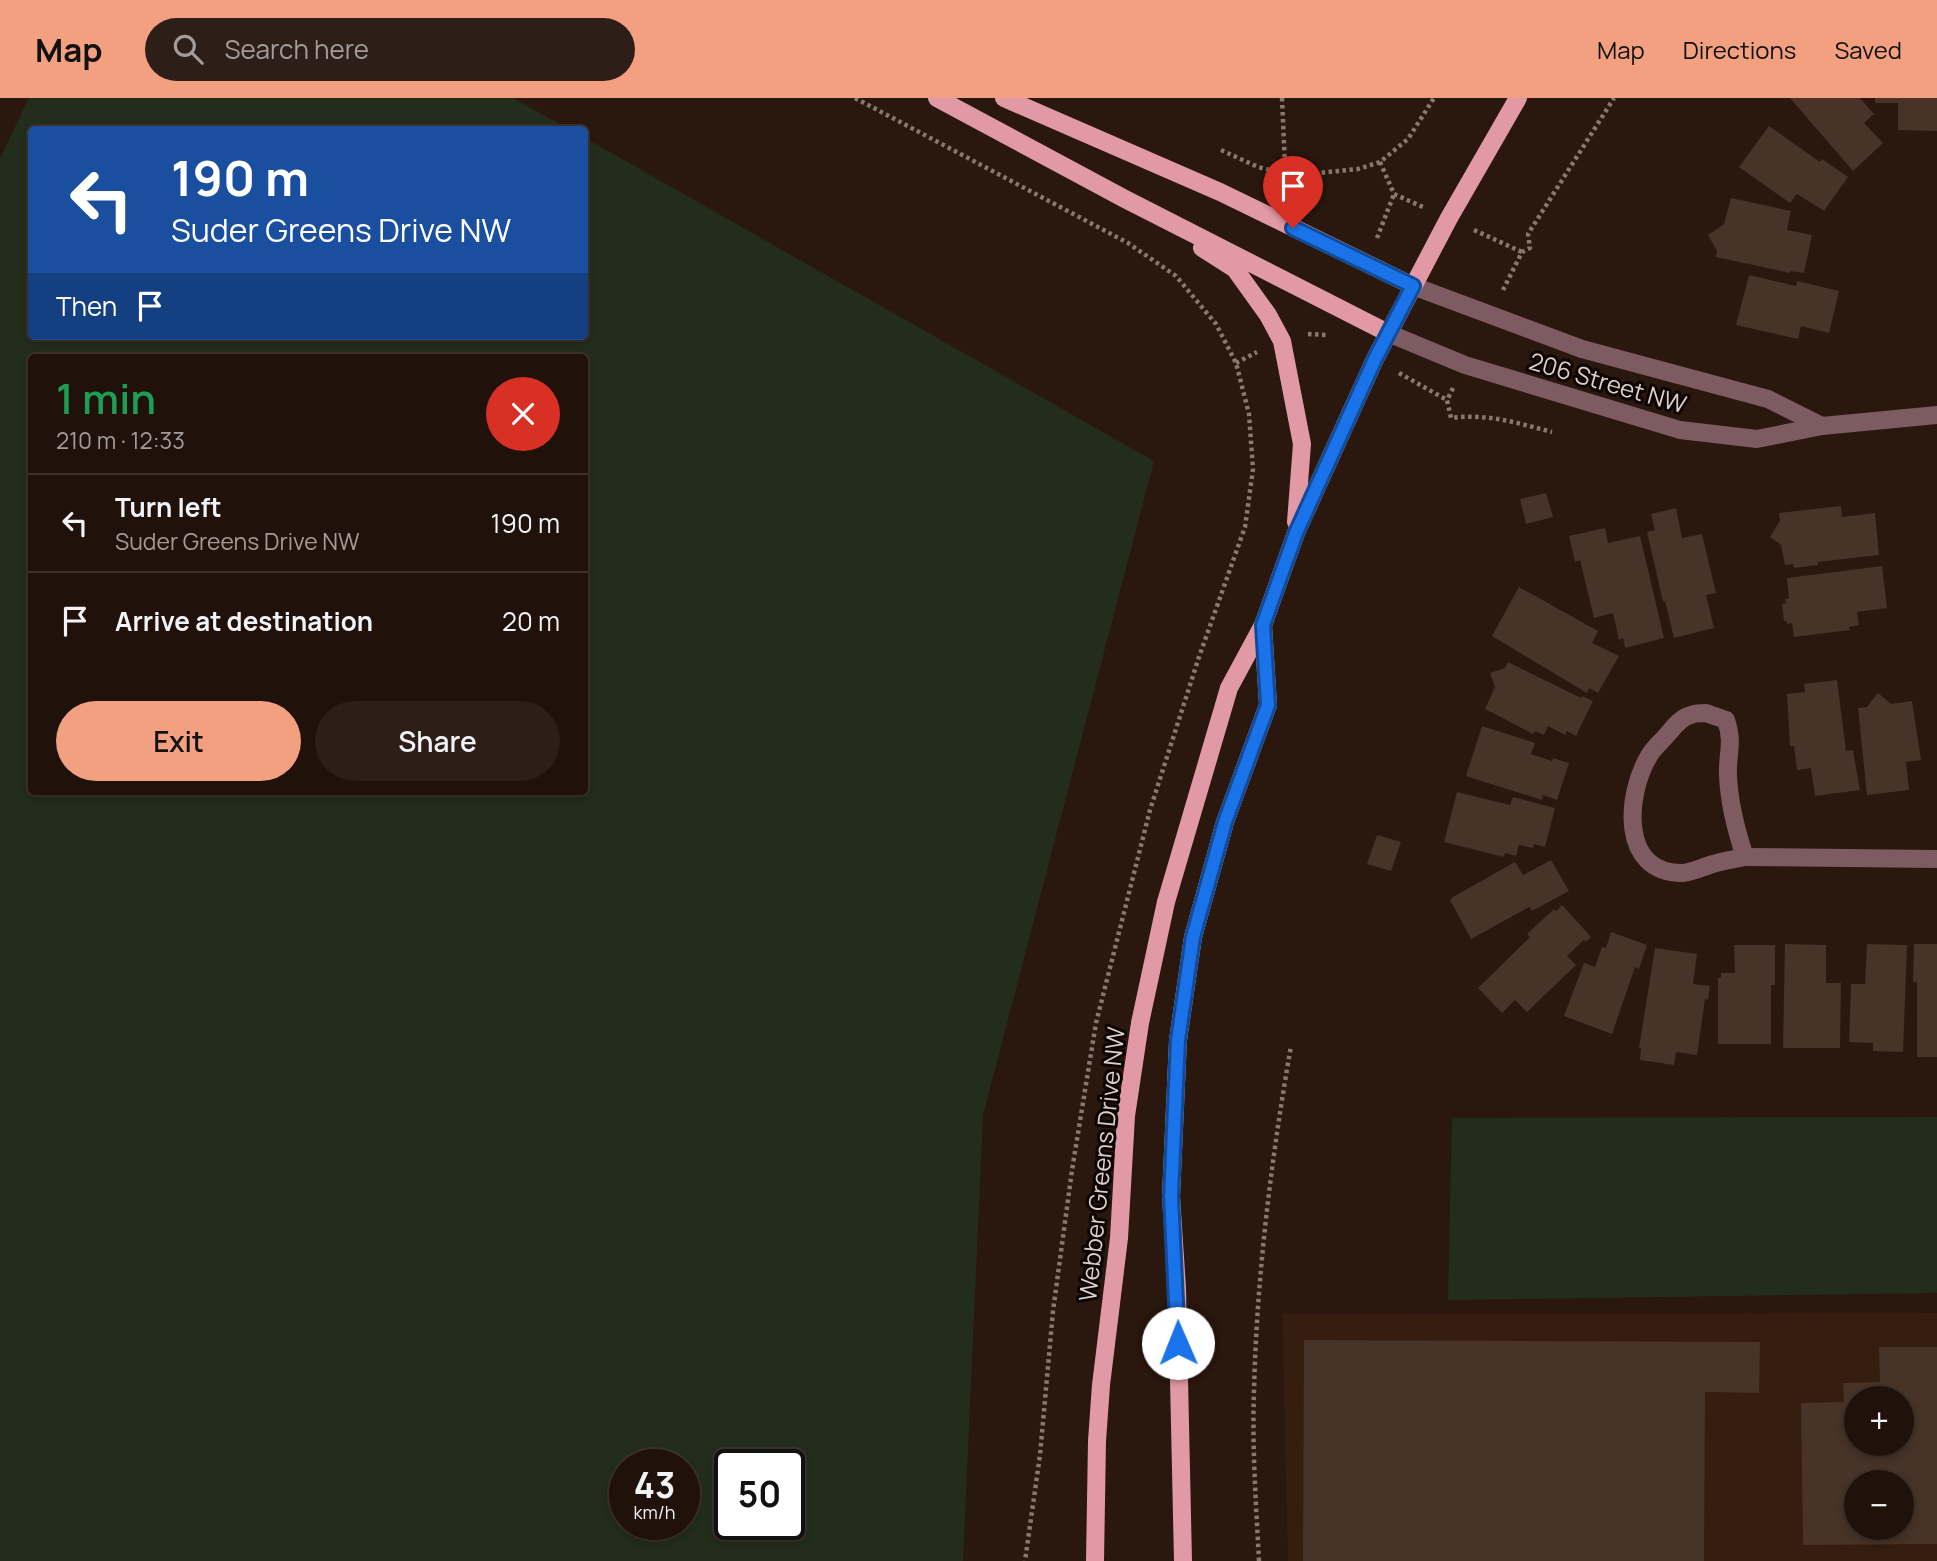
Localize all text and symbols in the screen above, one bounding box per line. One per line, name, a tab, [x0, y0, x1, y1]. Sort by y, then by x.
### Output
search box	[145, 18, 635, 81]
text: Map	[35, 27, 103, 72]
icon: search	[169, 30, 207, 68]
text: Search here	[225, 31, 369, 67]
text: Map	[1597, 33, 1645, 66]
text: Directions	[1683, 33, 1796, 66]
text: Saved	[1834, 33, 1902, 66]
text: 190 m	[171, 144, 309, 211]
icon: left	[56, 154, 147, 245]
pin	[1263, 156, 1323, 228]
icon: arrive	[1274, 167, 1312, 205]
text: Suder Greens Drive NW	[171, 208, 511, 252]
icon: arrive	[131, 287, 169, 325]
text: Then	[56, 288, 117, 324]
street label: 206 Street NW	[1525, 344, 1691, 420]
text: 1 min	[56, 369, 156, 427]
button: close	[486, 377, 560, 451]
text: 210 m · 12:33	[56, 424, 185, 456]
text: Turn left	[115, 489, 222, 525]
icon: left	[56, 504, 94, 542]
text: 190 m	[491, 505, 560, 541]
text: Suder Greens Drive NW	[115, 525, 360, 557]
icon: arrive	[56, 602, 94, 640]
text: Arrive at destination	[115, 603, 373, 639]
text: 20 m	[502, 603, 560, 639]
button: Exit	[56, 701, 301, 781]
button: Share	[315, 701, 560, 781]
street label: Webber Greens Drive NW	[1070, 1025, 1132, 1303]
position arrow	[1141, 1306, 1215, 1380]
map controls	[1844, 1386, 1914, 1540]
button: +	[1844, 1386, 1914, 1456]
speed limit sign: 50	[714, 1449, 805, 1540]
text: 43	[634, 1461, 675, 1509]
button: −	[1844, 1470, 1914, 1540]
text: km/h	[634, 1500, 675, 1524]

